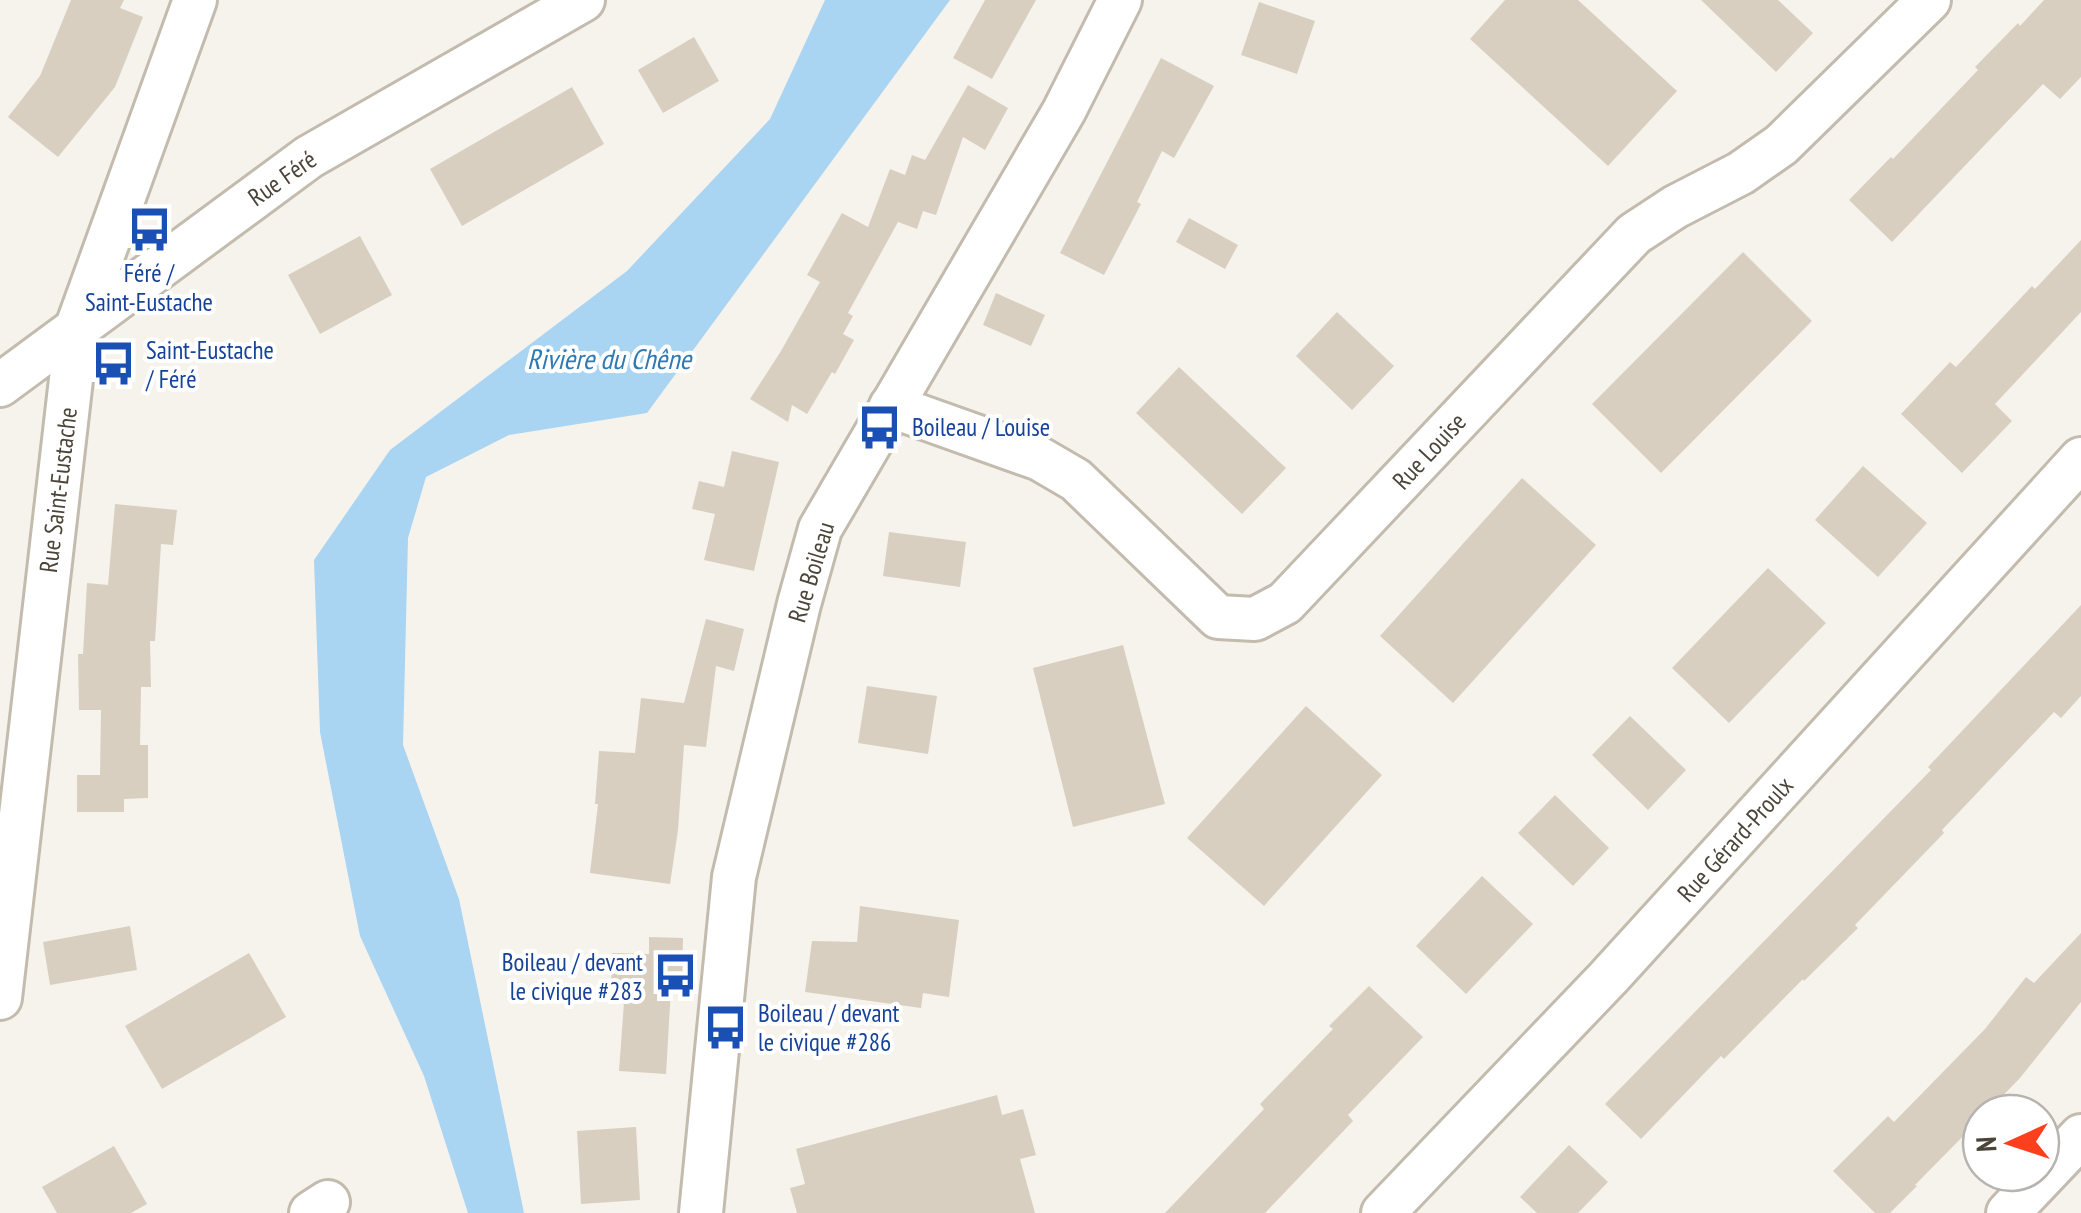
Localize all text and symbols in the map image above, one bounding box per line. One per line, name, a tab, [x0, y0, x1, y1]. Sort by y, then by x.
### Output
street label: Rue Féré	[242, 143, 322, 213]
bus stop icon: Féré / Saint-Eustache	[125, 205, 173, 253]
place label: Féré / Saint-Eustache	[85, 257, 213, 318]
place label: Saint-Eustache / Féré	[145, 334, 274, 395]
bus stop icon: Saint-Eustache / Féré	[89, 340, 137, 388]
water label: Rivière du Chêne	[527, 340, 693, 377]
bus stop icon: Boileau / Louise	[855, 403, 903, 451]
street label: Rue Saint-Eustache	[32, 406, 84, 574]
street label: Rue Louise	[1385, 406, 1473, 496]
place label: Boileau / Louise	[912, 411, 1050, 443]
street label: Rue Boileau	[781, 518, 841, 626]
street label: Rue Gérard-Proulx	[1670, 770, 1800, 908]
place label: Boileau / devant le civique #283	[502, 946, 643, 1007]
bus stop icon: Boileau / devant le civique #283	[652, 952, 700, 1000]
place label: Boileau / devant le civique #286	[758, 997, 899, 1058]
bus stop icon: Boileau / devant le civique #286	[701, 1003, 749, 1051]
north arrow	[1961, 1093, 2061, 1193]
text: N	[1967, 1136, 2004, 1153]

